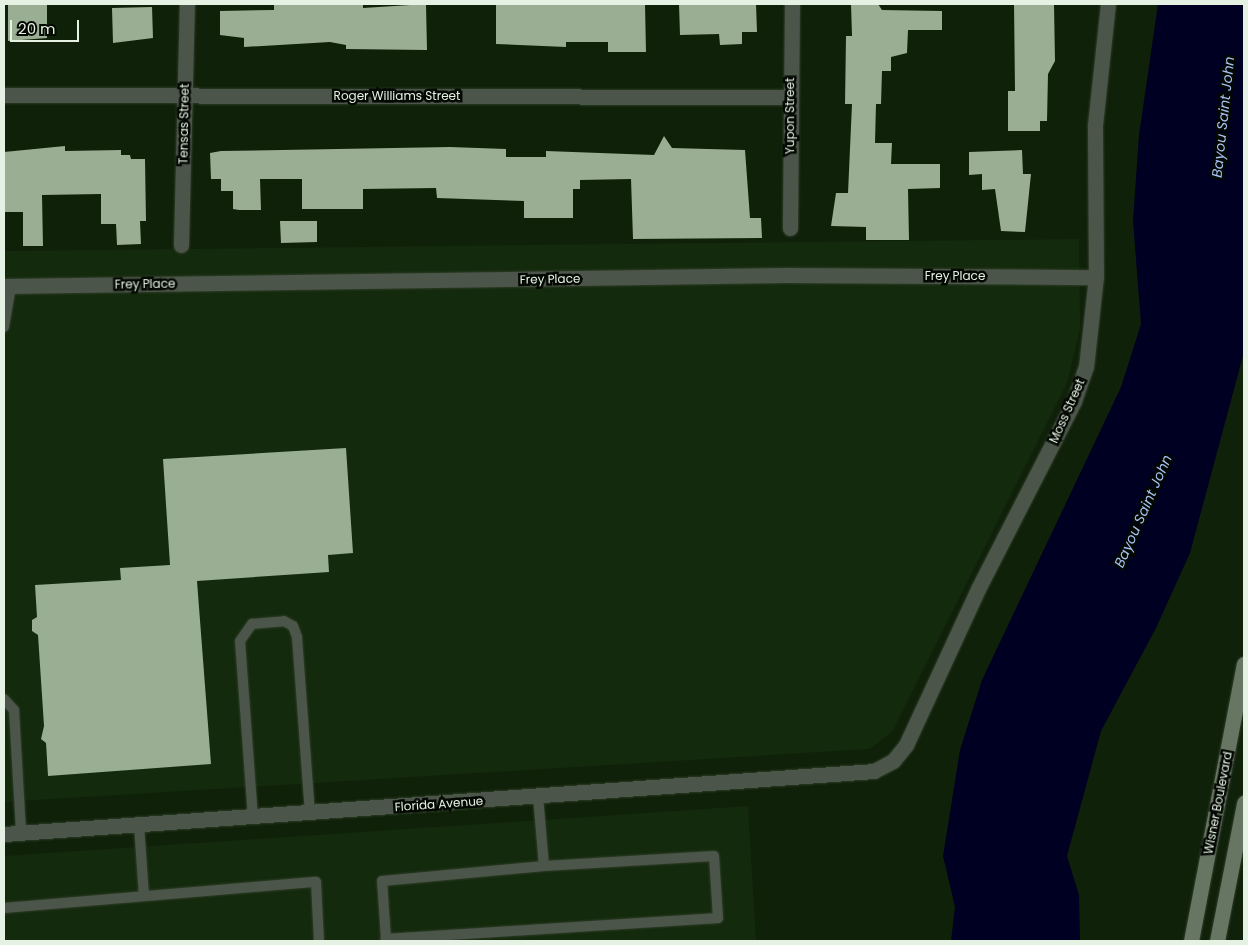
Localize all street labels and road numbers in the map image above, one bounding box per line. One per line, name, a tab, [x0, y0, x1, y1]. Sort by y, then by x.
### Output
street label: Yupon Street	[783, 78, 797, 154]
street label: Tensas Street	[176, 84, 192, 164]
street label: Roger Williams Street	[334, 89, 460, 103]
street label: Frey Place	[925, 269, 985, 283]
street label: Frey Place	[520, 271, 580, 287]
street label: Frey Place	[115, 276, 175, 292]
street label: Moss Street	[1046, 377, 1088, 445]
street label: Wisner Boulevard	[1201, 750, 1235, 856]
street label: Florida Avenue	[394, 794, 484, 814]

